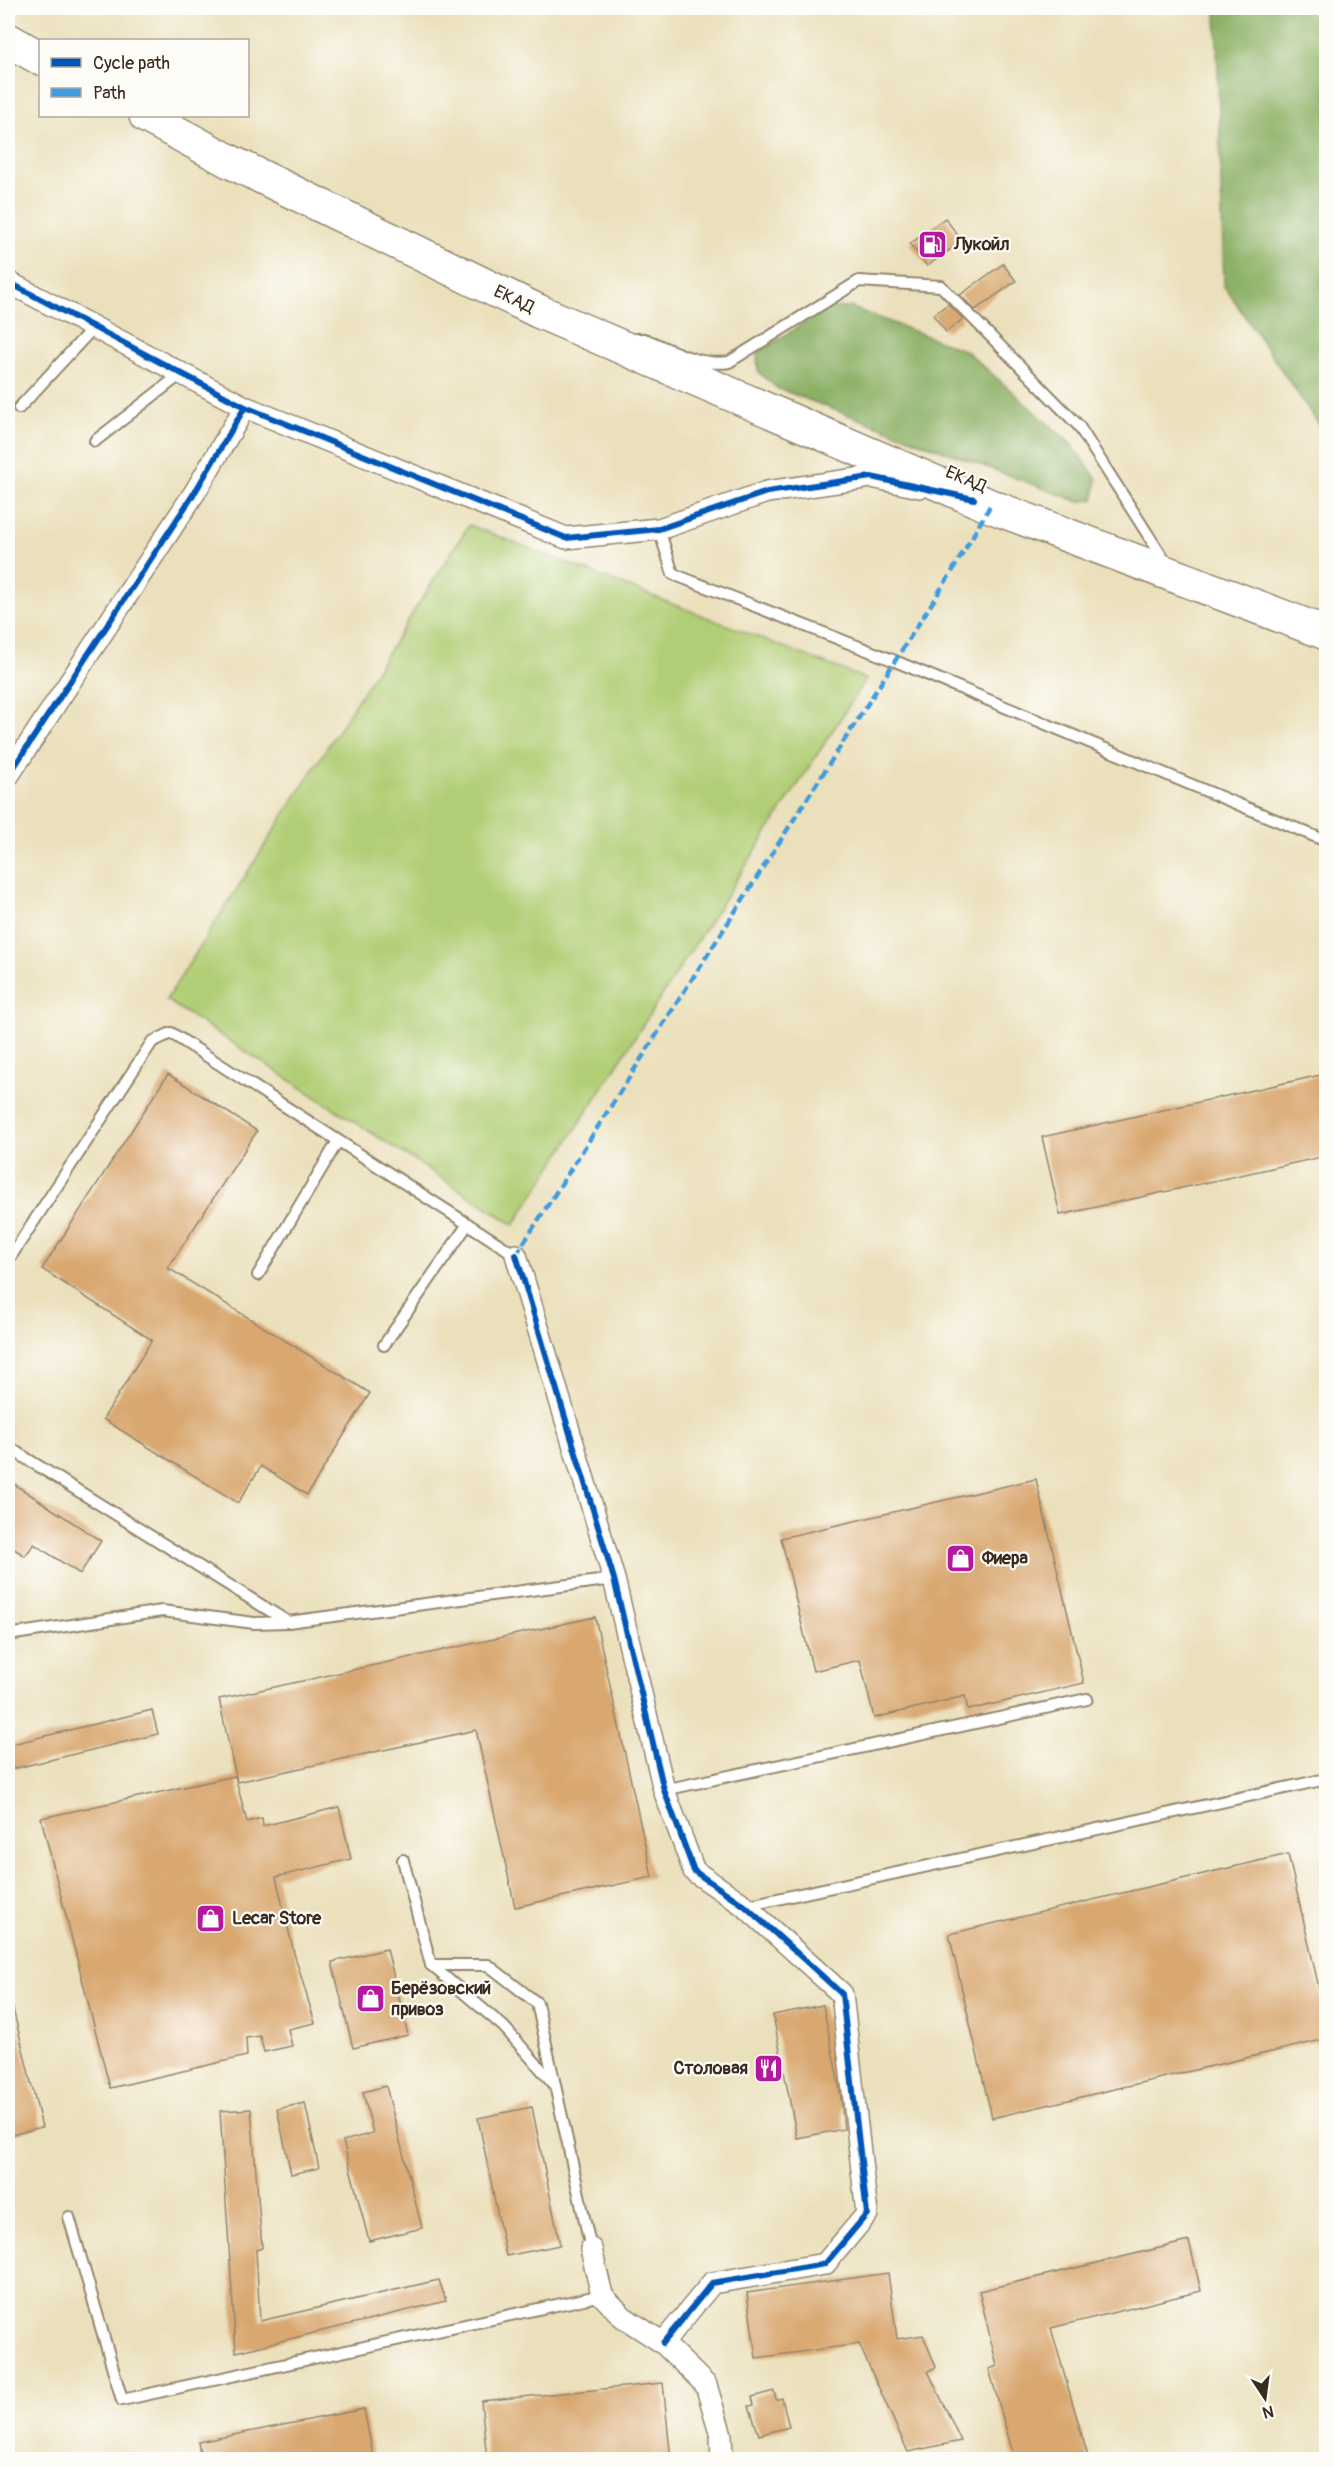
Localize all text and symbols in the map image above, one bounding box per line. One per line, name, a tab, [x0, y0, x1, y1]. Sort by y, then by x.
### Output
legend	[39, 39, 249, 117]
text: Cycle path	[93, 52, 170, 75]
text: Path	[93, 82, 126, 105]
fuel station icon: Лукойл	[917, 228, 949, 260]
place label: Лукойл	[953, 233, 1010, 256]
street label: ЕКАД	[490, 280, 538, 319]
street label: ЕКАД	[942, 461, 990, 498]
shop icon: Фиера	[945, 1542, 977, 1574]
place label: Фиера	[981, 1547, 1028, 1570]
shop icon: Lecar Store	[195, 1902, 227, 1934]
place label: Lecar Store	[232, 1907, 322, 1930]
place label: Берёзовский привоз	[391, 1977, 491, 2021]
shop icon: Берёзовский привоз	[354, 1982, 386, 2014]
restaurant icon: Столовая	[753, 2052, 785, 2084]
place label: Столовая	[673, 2057, 748, 2080]
north arrow	[1235, 2368, 1295, 2428]
text: N	[1260, 2401, 1276, 2423]

